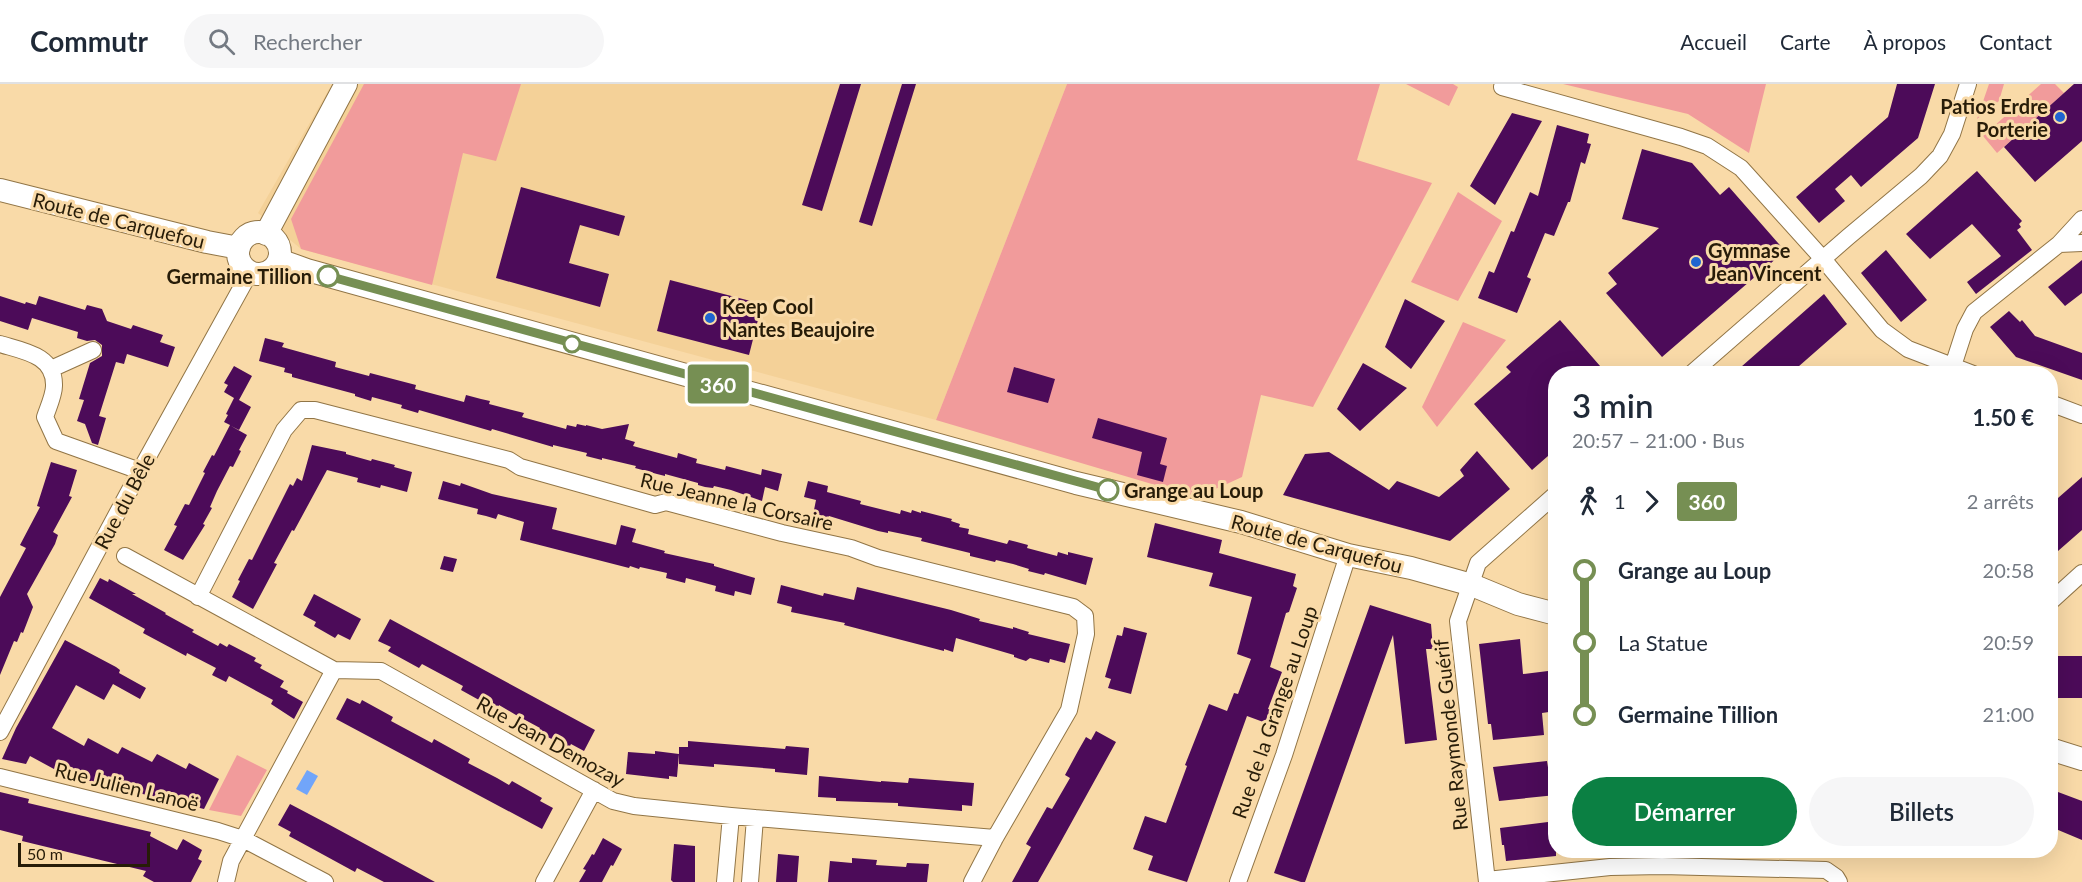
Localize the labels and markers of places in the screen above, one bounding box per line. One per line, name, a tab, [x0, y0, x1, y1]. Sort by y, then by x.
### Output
place label: Patios Erdre Porterie	[1940, 94, 2048, 141]
marker: Patios Erdre Porterie	[2053, 110, 2067, 124]
place label: Gymnase Jean Vincent	[1708, 238, 1822, 285]
marker: Gymnase Jean Vincent	[1689, 255, 1703, 269]
place label: Germaine Tillion	[166, 264, 312, 288]
marker: Germaine Tillion	[317, 265, 339, 287]
place label: Keep Cool Nantes Beaujoire	[722, 294, 875, 341]
marker: Keep Cool Nantes Beaujoire	[703, 311, 717, 325]
unlabelled marker	[563, 335, 581, 353]
place label: Grange au Loup	[1124, 478, 1263, 502]
marker: Grange au Loup	[1097, 479, 1119, 501]

